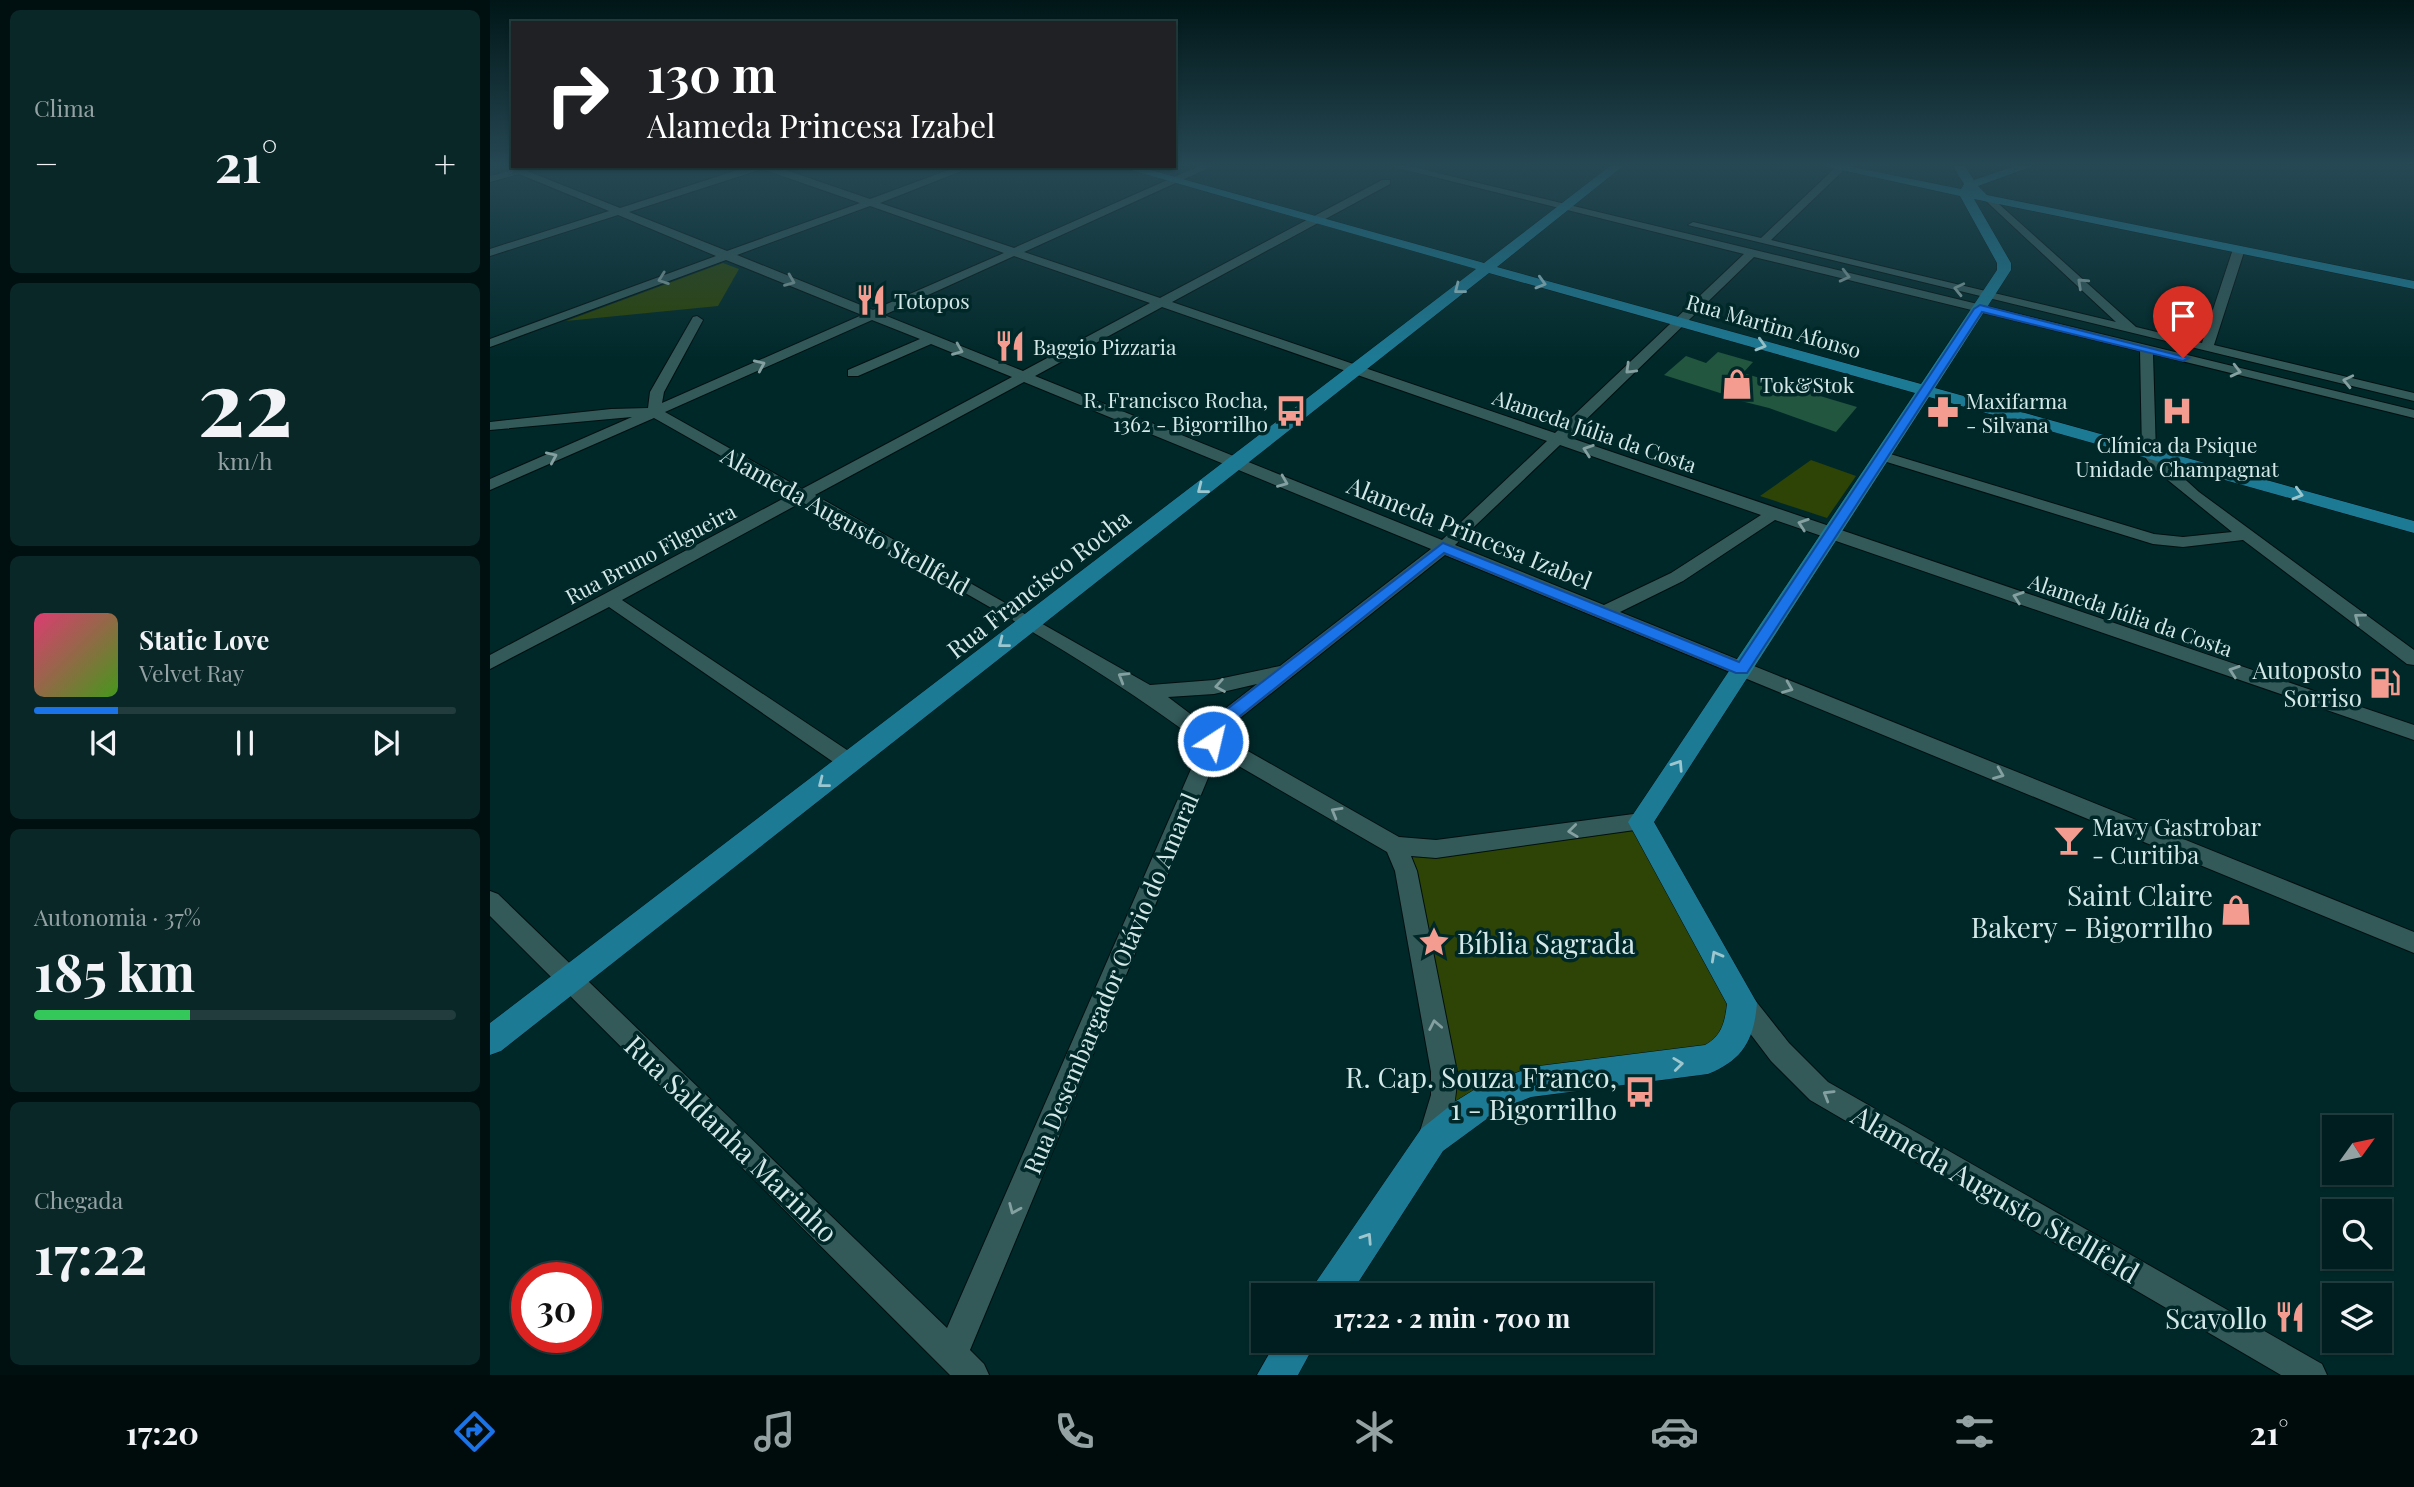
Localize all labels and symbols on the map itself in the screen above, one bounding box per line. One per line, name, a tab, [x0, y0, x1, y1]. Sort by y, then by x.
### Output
one-way arrow	[1839, 268, 1851, 282]
one-way arrow	[657, 271, 669, 285]
one-way arrow	[783, 273, 795, 287]
one-way arrow	[1535, 275, 1547, 290]
one-way arrow	[2077, 279, 2090, 292]
one-way arrow	[1454, 281, 1467, 294]
restaurant icon: Totopos	[854, 283, 888, 317]
one-way arrow	[1954, 283, 1966, 297]
place label: Totopos	[894, 286, 970, 314]
pin	[2153, 286, 2213, 358]
street label: Rua Martim Afonso	[1683, 287, 1865, 363]
restaurant icon: Baggio Pizzaria	[993, 329, 1027, 363]
place label: Baggio Pizzaria	[1033, 332, 1177, 360]
one-way arrow	[1754, 336, 1766, 351]
one-way arrow	[952, 342, 964, 356]
one-way arrow	[753, 359, 766, 373]
one-way arrow	[1625, 361, 1638, 373]
one-way arrow	[2230, 363, 2242, 377]
shop icon: Tok&Stok	[1720, 367, 1754, 401]
place label: Tok&Stok	[1760, 370, 1855, 398]
one-way arrow	[2342, 375, 2354, 389]
street label: Alameda Júlia da Costa	[1488, 382, 1701, 478]
place label: R. Francisco Rocha, 1362 - Bigorrilho	[1083, 385, 1268, 437]
place label: Maxifarma - Silvana	[1966, 386, 2068, 438]
bus stop icon: R. Francisco Rocha, 1362 - Bigorrilho	[1274, 394, 1308, 428]
hospital icon: Clínica da Psique Unidade Champagnat	[2160, 394, 2194, 428]
pharmacy icon: Maxifarma - Silvana	[1926, 395, 1960, 429]
place label: Clínica da Psique Unidade Champagnat	[2075, 430, 2279, 482]
street label: Alameda Augusto Stellfeld	[715, 438, 976, 602]
one-way arrow	[1582, 444, 1595, 458]
one-way arrow	[545, 451, 558, 465]
street label: Alameda Princesa Izabel	[1342, 468, 1597, 596]
one-way arrow	[1276, 474, 1288, 488]
one-way arrow	[1197, 480, 1210, 493]
one-way arrow	[2292, 486, 2304, 501]
street label: Rua Bruno Filgueira	[560, 496, 740, 610]
street label: Rua Francisco Rocha	[940, 501, 1136, 665]
one-way arrow	[1798, 517, 1810, 532]
street label: Alameda Júlia da Costa	[2024, 566, 2237, 662]
one-way arrow	[2013, 591, 2025, 605]
one-way arrow	[2354, 614, 2367, 627]
one-way arrow	[998, 635, 1010, 648]
place label: Autoposto Sorriso	[2252, 653, 2362, 713]
one-way arrow	[2228, 665, 2240, 679]
fuel station icon: Autoposto Sorriso	[2368, 666, 2402, 700]
one-way arrow	[1118, 673, 1131, 686]
one-way arrow	[1214, 677, 1226, 692]
one-way arrow	[1781, 680, 1794, 694]
position arrow	[1176, 704, 1250, 778]
one-way arrow	[1670, 760, 1683, 773]
one-way arrow	[1992, 765, 2004, 779]
one-way arrow	[818, 774, 831, 787]
street label: Rua Desembargador Otávio do Amaral	[1015, 788, 1205, 1178]
one-way arrow	[1331, 807, 1344, 820]
place label: Mavy Gastrobar - Curitiba	[2092, 810, 2262, 870]
one-way arrow	[1567, 823, 1579, 838]
bar icon: Mavy Gastrobar - Curitiba	[2052, 823, 2086, 857]
place label: Saint Claire Bakery - Bigorrilho	[1971, 876, 2213, 945]
shop icon: Saint Claire Bakery - Bigorrilho	[2219, 893, 2253, 927]
place label: Bíblia Sagrada	[1457, 924, 1635, 961]
place icon: Bíblia Sagrada	[1417, 925, 1451, 959]
one-way arrow	[1711, 951, 1724, 964]
one-way arrow	[1428, 1019, 1443, 1031]
street label: Rua Saldanha Marinho	[617, 1026, 847, 1250]
one-way arrow	[1673, 1057, 1684, 1072]
place label: R. Cap. Souza Franco, 1 - Bigorrilho	[1345, 1058, 1617, 1127]
bus stop icon: R. Cap. Souza Franco, 1 - Bigorrilho	[1623, 1075, 1657, 1109]
one-way arrow	[1822, 1091, 1835, 1104]
street label: Alameda Augusto Stellfeld	[1845, 1095, 2146, 1290]
north arrow	[2322, 1115, 2392, 1185]
one-way arrow	[1008, 1203, 1022, 1215]
one-way arrow	[1358, 1233, 1371, 1246]
speed limit sign: 30	[511, 1262, 602, 1353]
place label: Scavollo	[2165, 1299, 2267, 1336]
restaurant icon: Scavollo	[2273, 1300, 2307, 1334]

